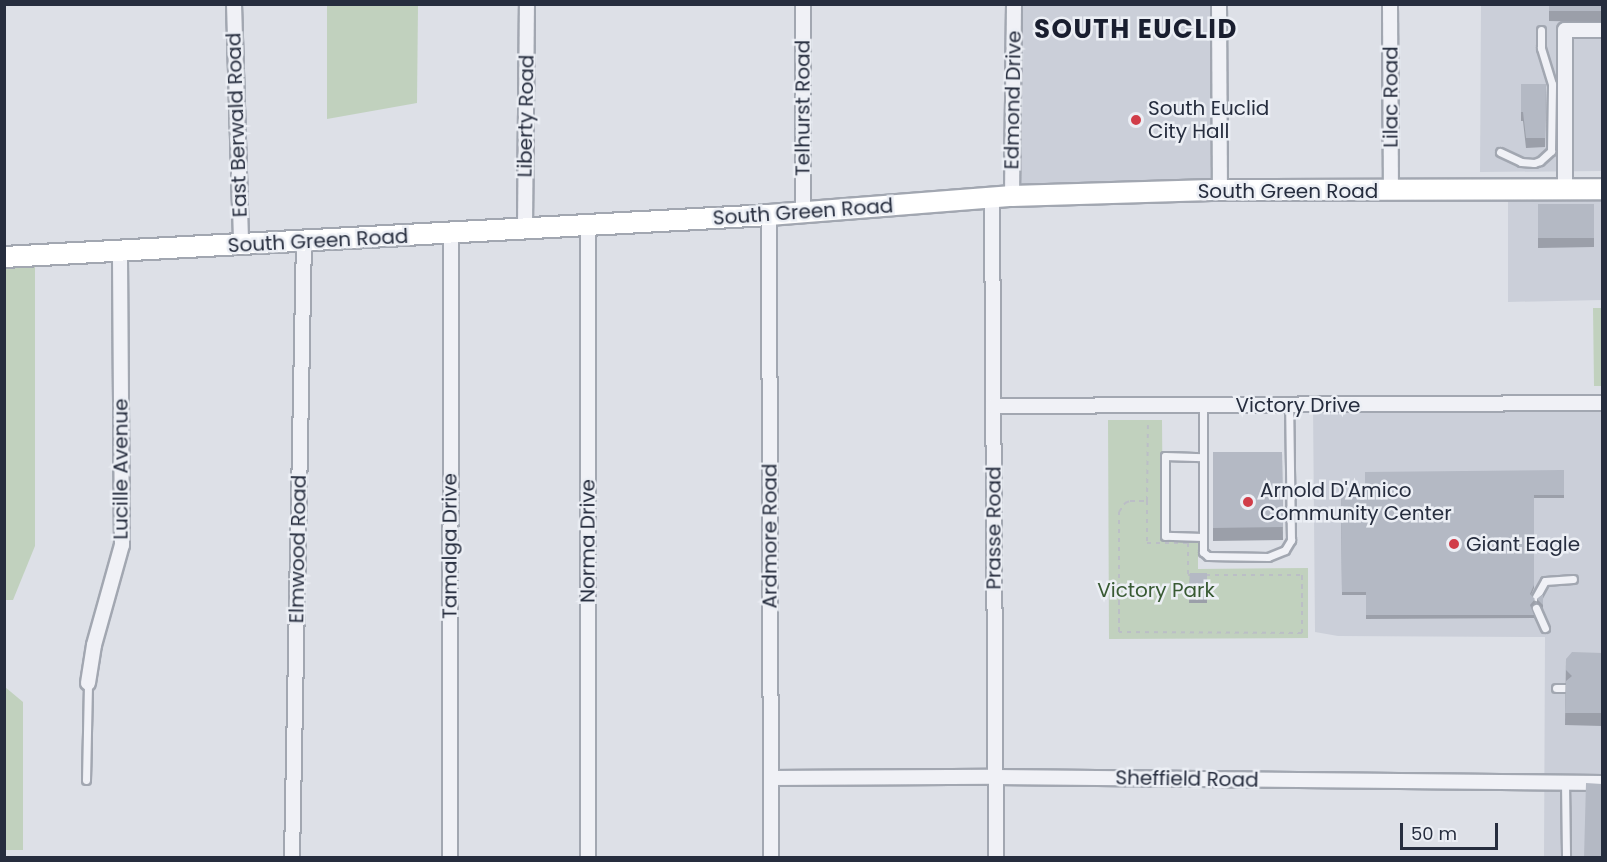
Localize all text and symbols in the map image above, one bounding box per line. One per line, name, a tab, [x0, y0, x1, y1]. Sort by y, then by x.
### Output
district label: SOUTH EUCLID	[1034, 14, 1238, 46]
street label: Edmond Drive	[1000, 30, 1026, 170]
street label: East Berwald Road	[222, 32, 252, 218]
street label: Telhurst Road	[791, 40, 815, 176]
street label: Lilac Road	[1379, 46, 1403, 148]
street label: Liberty Road	[513, 54, 539, 178]
place label: South Euclid City Hall	[1148, 96, 1269, 143]
marker: South Euclid City Hall	[1129, 113, 1143, 127]
street label: South Green Road	[1198, 179, 1378, 203]
street label: South Green Road	[712, 194, 894, 230]
street label: South Green Road	[227, 224, 409, 258]
street label: Victory Drive	[1236, 393, 1360, 417]
street label: Lucille Avenue	[109, 398, 133, 540]
street label: Ardmore Road	[758, 463, 782, 609]
street label: Prasse Road	[982, 466, 1006, 590]
street label: Tamalga Drive	[438, 473, 462, 619]
street label: Elmwood Road	[285, 474, 311, 624]
place label: Arnold D'Amico Community Center	[1260, 478, 1452, 525]
street label: Norma Drive	[576, 479, 600, 603]
marker: Arnold D'Amico Community Center	[1241, 495, 1255, 509]
place label: Giant Eagle	[1466, 532, 1580, 556]
marker: Giant Eagle	[1447, 537, 1461, 551]
park label: Victory Park	[1097, 578, 1215, 602]
street label: Sheffield Road	[1115, 766, 1259, 792]
scale bar	[1403, 811, 1500, 849]
text: 50 m	[1411, 821, 1457, 846]

